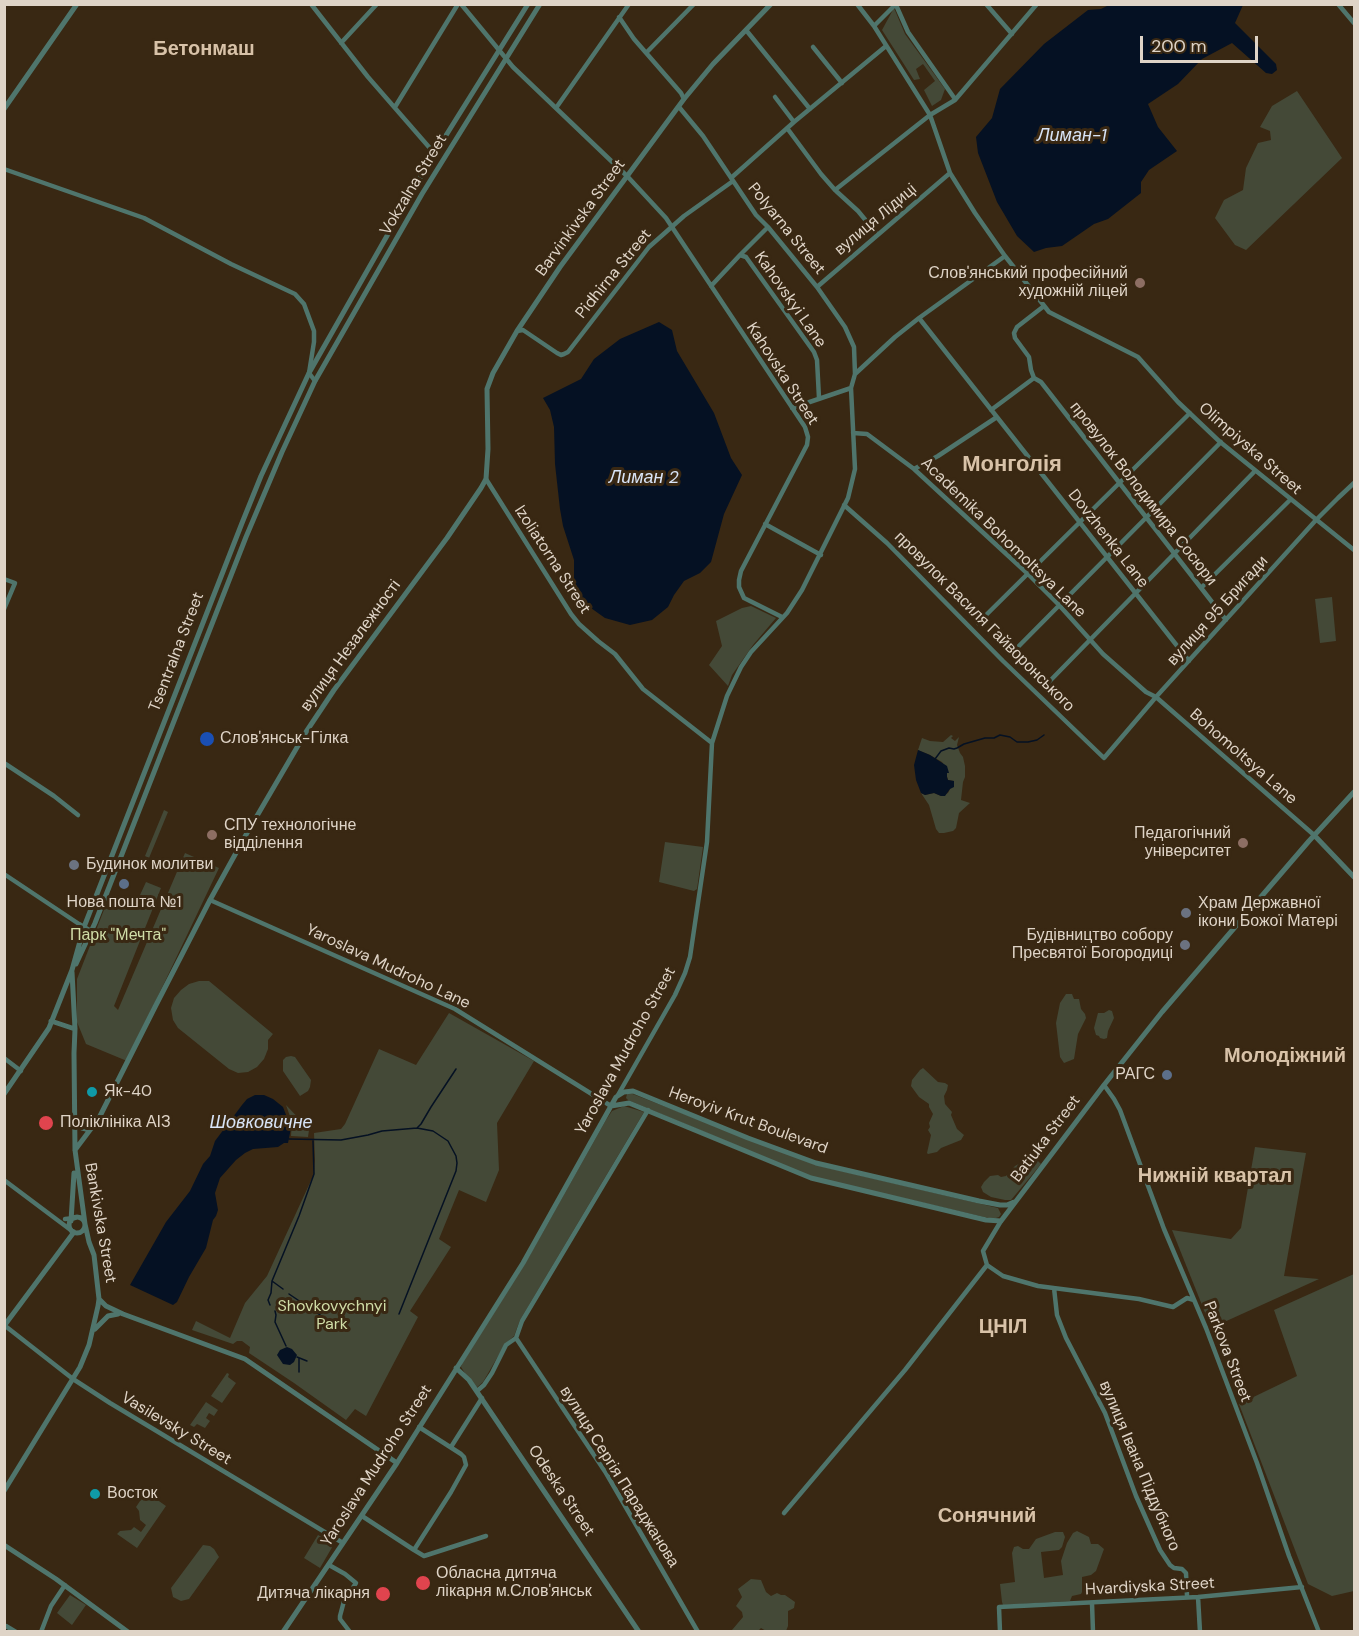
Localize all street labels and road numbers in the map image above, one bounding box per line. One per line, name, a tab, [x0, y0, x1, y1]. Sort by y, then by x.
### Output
street label: Vokzalna Street	[376, 131, 452, 239]
street label: Barvinkivska Street	[532, 156, 630, 280]
street label: Polyarna Street	[743, 179, 829, 279]
street label: вулиця Лідиці	[831, 180, 921, 260]
street label: Pidhirna Street	[572, 225, 656, 323]
street label: Kahovskyi Lane	[750, 248, 830, 352]
street label: Kahovska Street	[742, 319, 822, 429]
street label: провулок Володимира Сосюри	[1065, 398, 1221, 590]
street label: Olimpiyska Street	[1194, 399, 1306, 499]
street label: Academika Bohomoltsya Lane	[916, 454, 1090, 622]
street label: Dovzhenka Lane	[1064, 486, 1152, 592]
street label: Izoliatorna Street	[510, 502, 594, 618]
street label: провулок Василя Гайворонського	[890, 528, 1078, 716]
street label: вулиця 95 Бригади	[1164, 552, 1272, 670]
street label: вулиця Незалежності	[297, 576, 405, 716]
street label: Tsentralna Street	[145, 590, 209, 714]
street label: Bohomoltsya Lane	[1185, 705, 1301, 809]
street label: Yaroslava Mudroho Lane	[303, 920, 473, 1014]
street label: Yaroslava Mudroho Street	[572, 964, 680, 1138]
street label: Heroyiv Krut Boulevard	[666, 1083, 830, 1159]
street label: Batiuka Street	[1007, 1092, 1085, 1186]
street label: Bankivska Street	[80, 1161, 120, 1285]
street label: Parkova Street	[1199, 1299, 1255, 1405]
street label: вулиця Івана Піддубного	[1094, 1378, 1184, 1554]
street label: Yaroslava Mudroho Street	[317, 1382, 437, 1550]
street label: вулиця Сергія Параджанова	[555, 1383, 683, 1571]
street label: Vasilevsky Street	[117, 1388, 235, 1470]
street label: Odeska Street	[523, 1442, 599, 1540]
street label: Hvardiyska Street	[1085, 1574, 1215, 1600]

